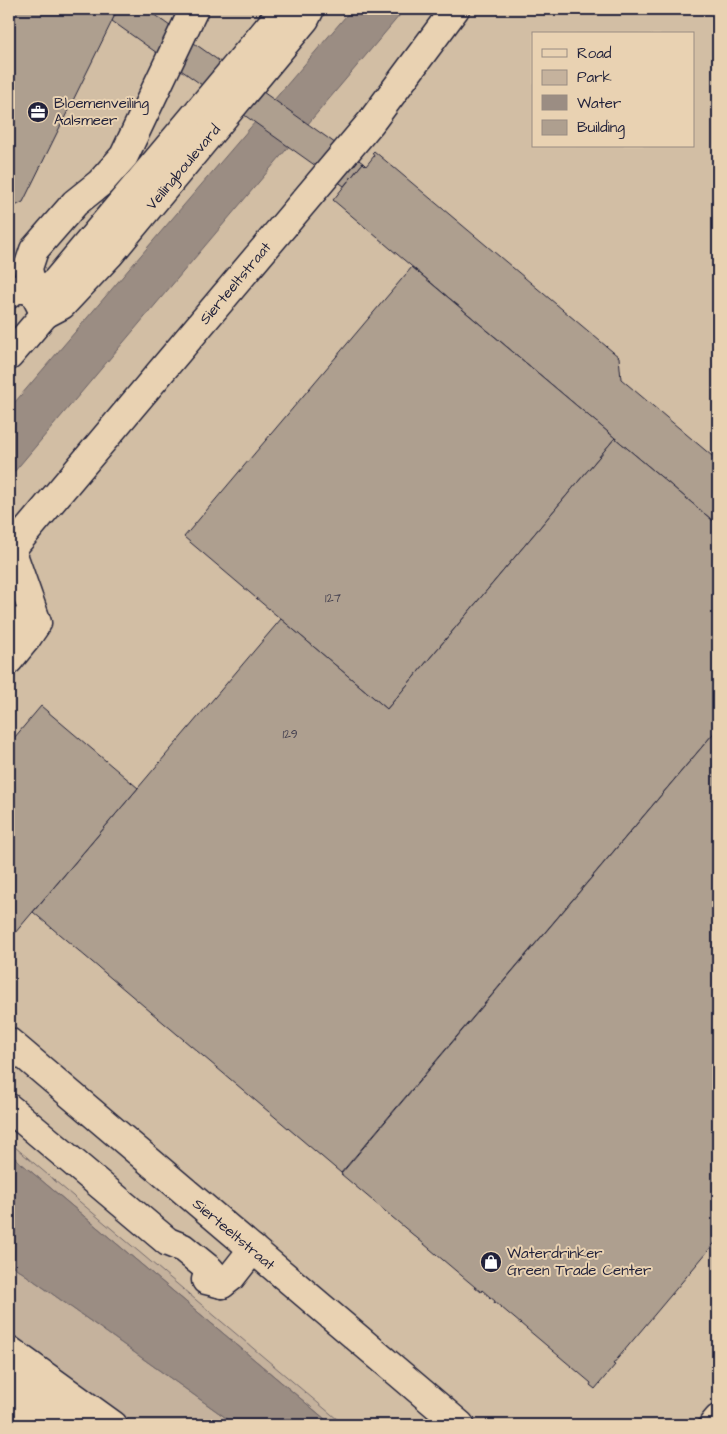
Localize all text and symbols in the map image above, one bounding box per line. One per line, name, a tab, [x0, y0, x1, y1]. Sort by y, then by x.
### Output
legend	[532, 32, 694, 148]
text: Road	[577, 43, 612, 64]
text: Park	[577, 67, 612, 88]
place label: Bloemenveiling Aalsmeer	[54, 93, 149, 131]
text: Water	[577, 93, 621, 114]
office icon: Bloemenveiling Aalsmeer	[26, 100, 50, 124]
text: Building	[577, 117, 625, 139]
street label: Veilingboulevard	[141, 120, 226, 215]
street label: Sierteeltstraat	[194, 237, 276, 329]
house number: 127	[325, 590, 342, 607]
house number: 129	[282, 726, 298, 743]
street label: Sierteeltstraat	[188, 1193, 280, 1275]
place label: Waterdrinker Green Trade Center	[507, 1243, 651, 1281]
shop icon: Waterdrinker Green Trade Center	[479, 1250, 503, 1274]

